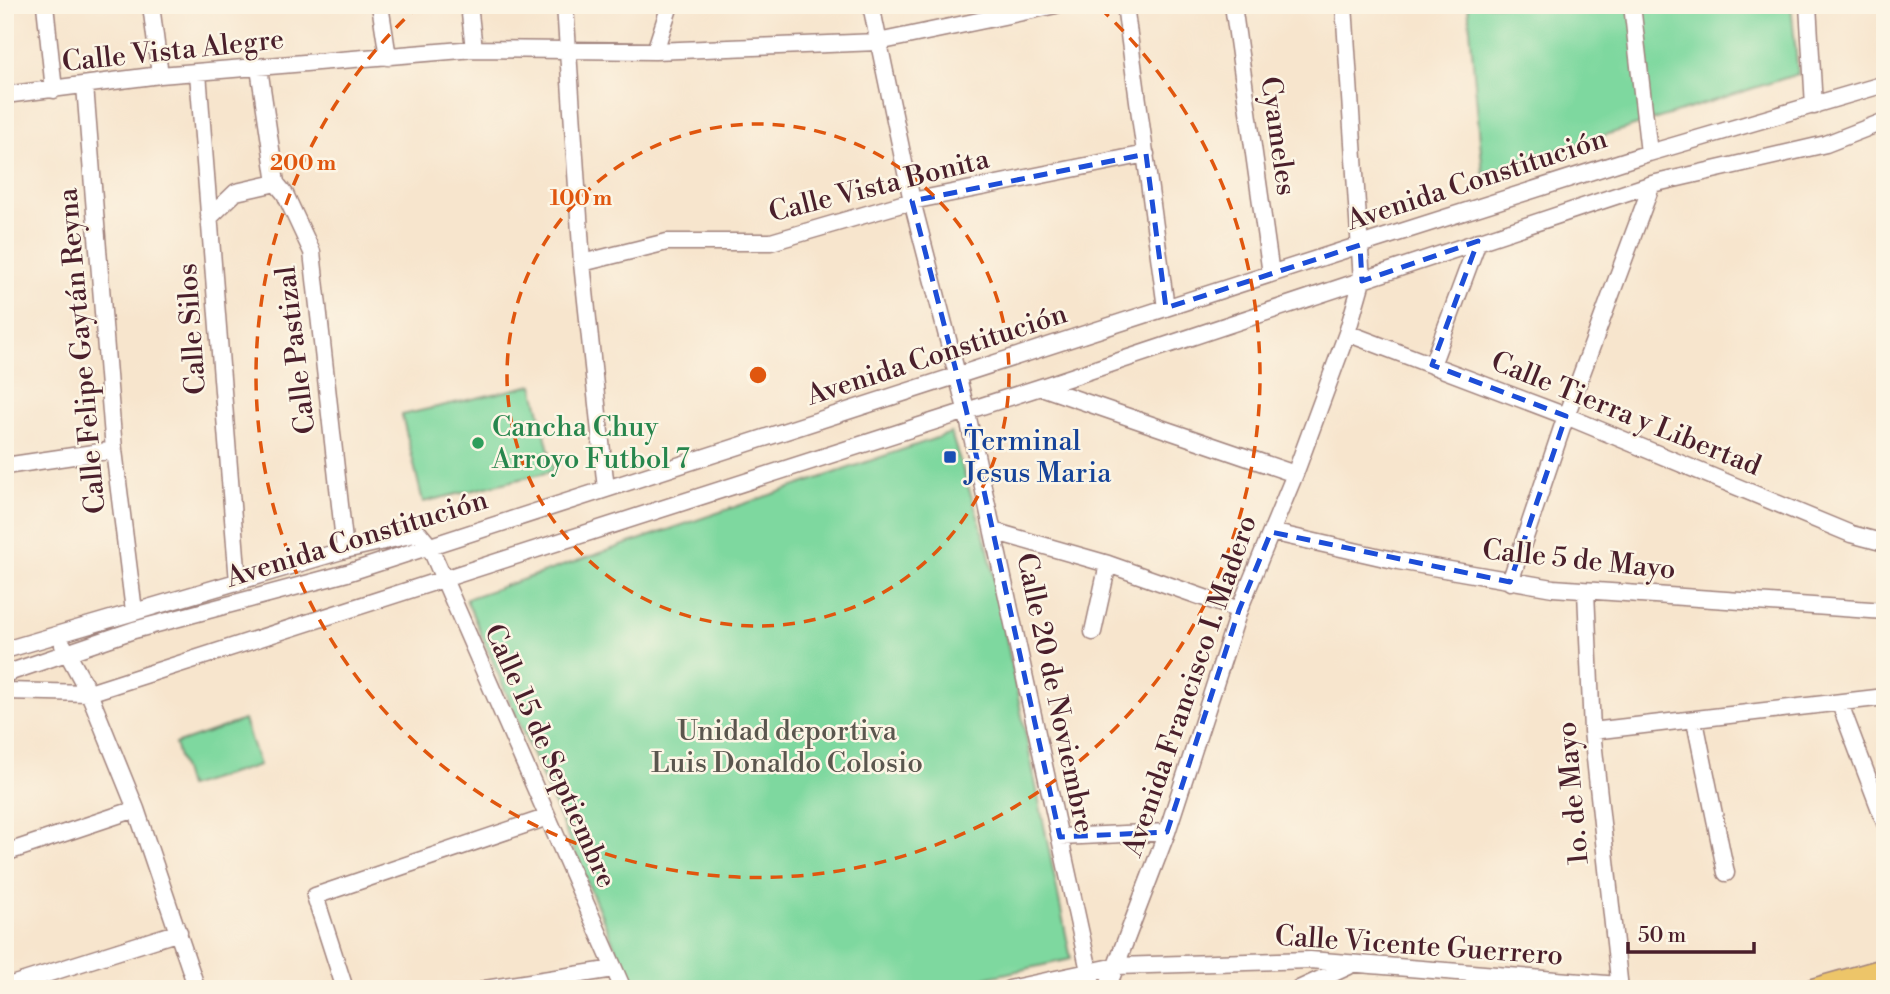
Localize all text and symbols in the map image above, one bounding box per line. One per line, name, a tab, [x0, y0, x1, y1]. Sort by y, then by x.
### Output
street label: Calle Vista Alegre	[60, 22, 286, 80]
street label: Cyameles	[1252, 74, 1304, 198]
street label: Avenida Constitución	[1341, 121, 1612, 239]
street label: Calle Vista Bonita	[765, 141, 994, 230]
text: 200 m	[270, 151, 336, 177]
street label: Calle Felipe Gaytán Reyna	[50, 186, 114, 515]
text: 100 m	[550, 186, 612, 212]
street label: Calle Silos	[170, 262, 214, 396]
street label: Calle Pastizal	[268, 264, 324, 436]
street label: Avenida Constitución	[801, 296, 1072, 414]
street label: Calle Tierra y Libertad	[1486, 344, 1766, 484]
centre of rings	[746, 363, 770, 387]
place label: Cancha Chuy Arroyo Futbol 7	[491, 410, 690, 477]
place label: Terminal Jesus Maria	[963, 424, 1112, 491]
marker: Cancha Chuy Arroyo Futbol 7	[470, 435, 486, 451]
marker: Terminal Jesus Maria	[942, 449, 958, 465]
street label: Avenida Constitución	[221, 482, 492, 596]
street label: Avenida Francisco I. Madero	[1115, 511, 1265, 862]
street label: Calle 5 de Mayo	[1481, 532, 1677, 588]
street label: Calle 20 de Noviembre	[1008, 550, 1102, 836]
street label: Calle 15 de Septiembre	[476, 619, 624, 893]
park label: Unidad deportiva Luis Donaldo Colosio	[651, 714, 923, 781]
street label: 1o. de Mayo	[1549, 720, 1597, 866]
scale bar	[1628, 910, 1754, 954]
street label: Calle Vicente Guerrero	[1274, 918, 1564, 974]
text: 50 m	[1638, 923, 1686, 949]

